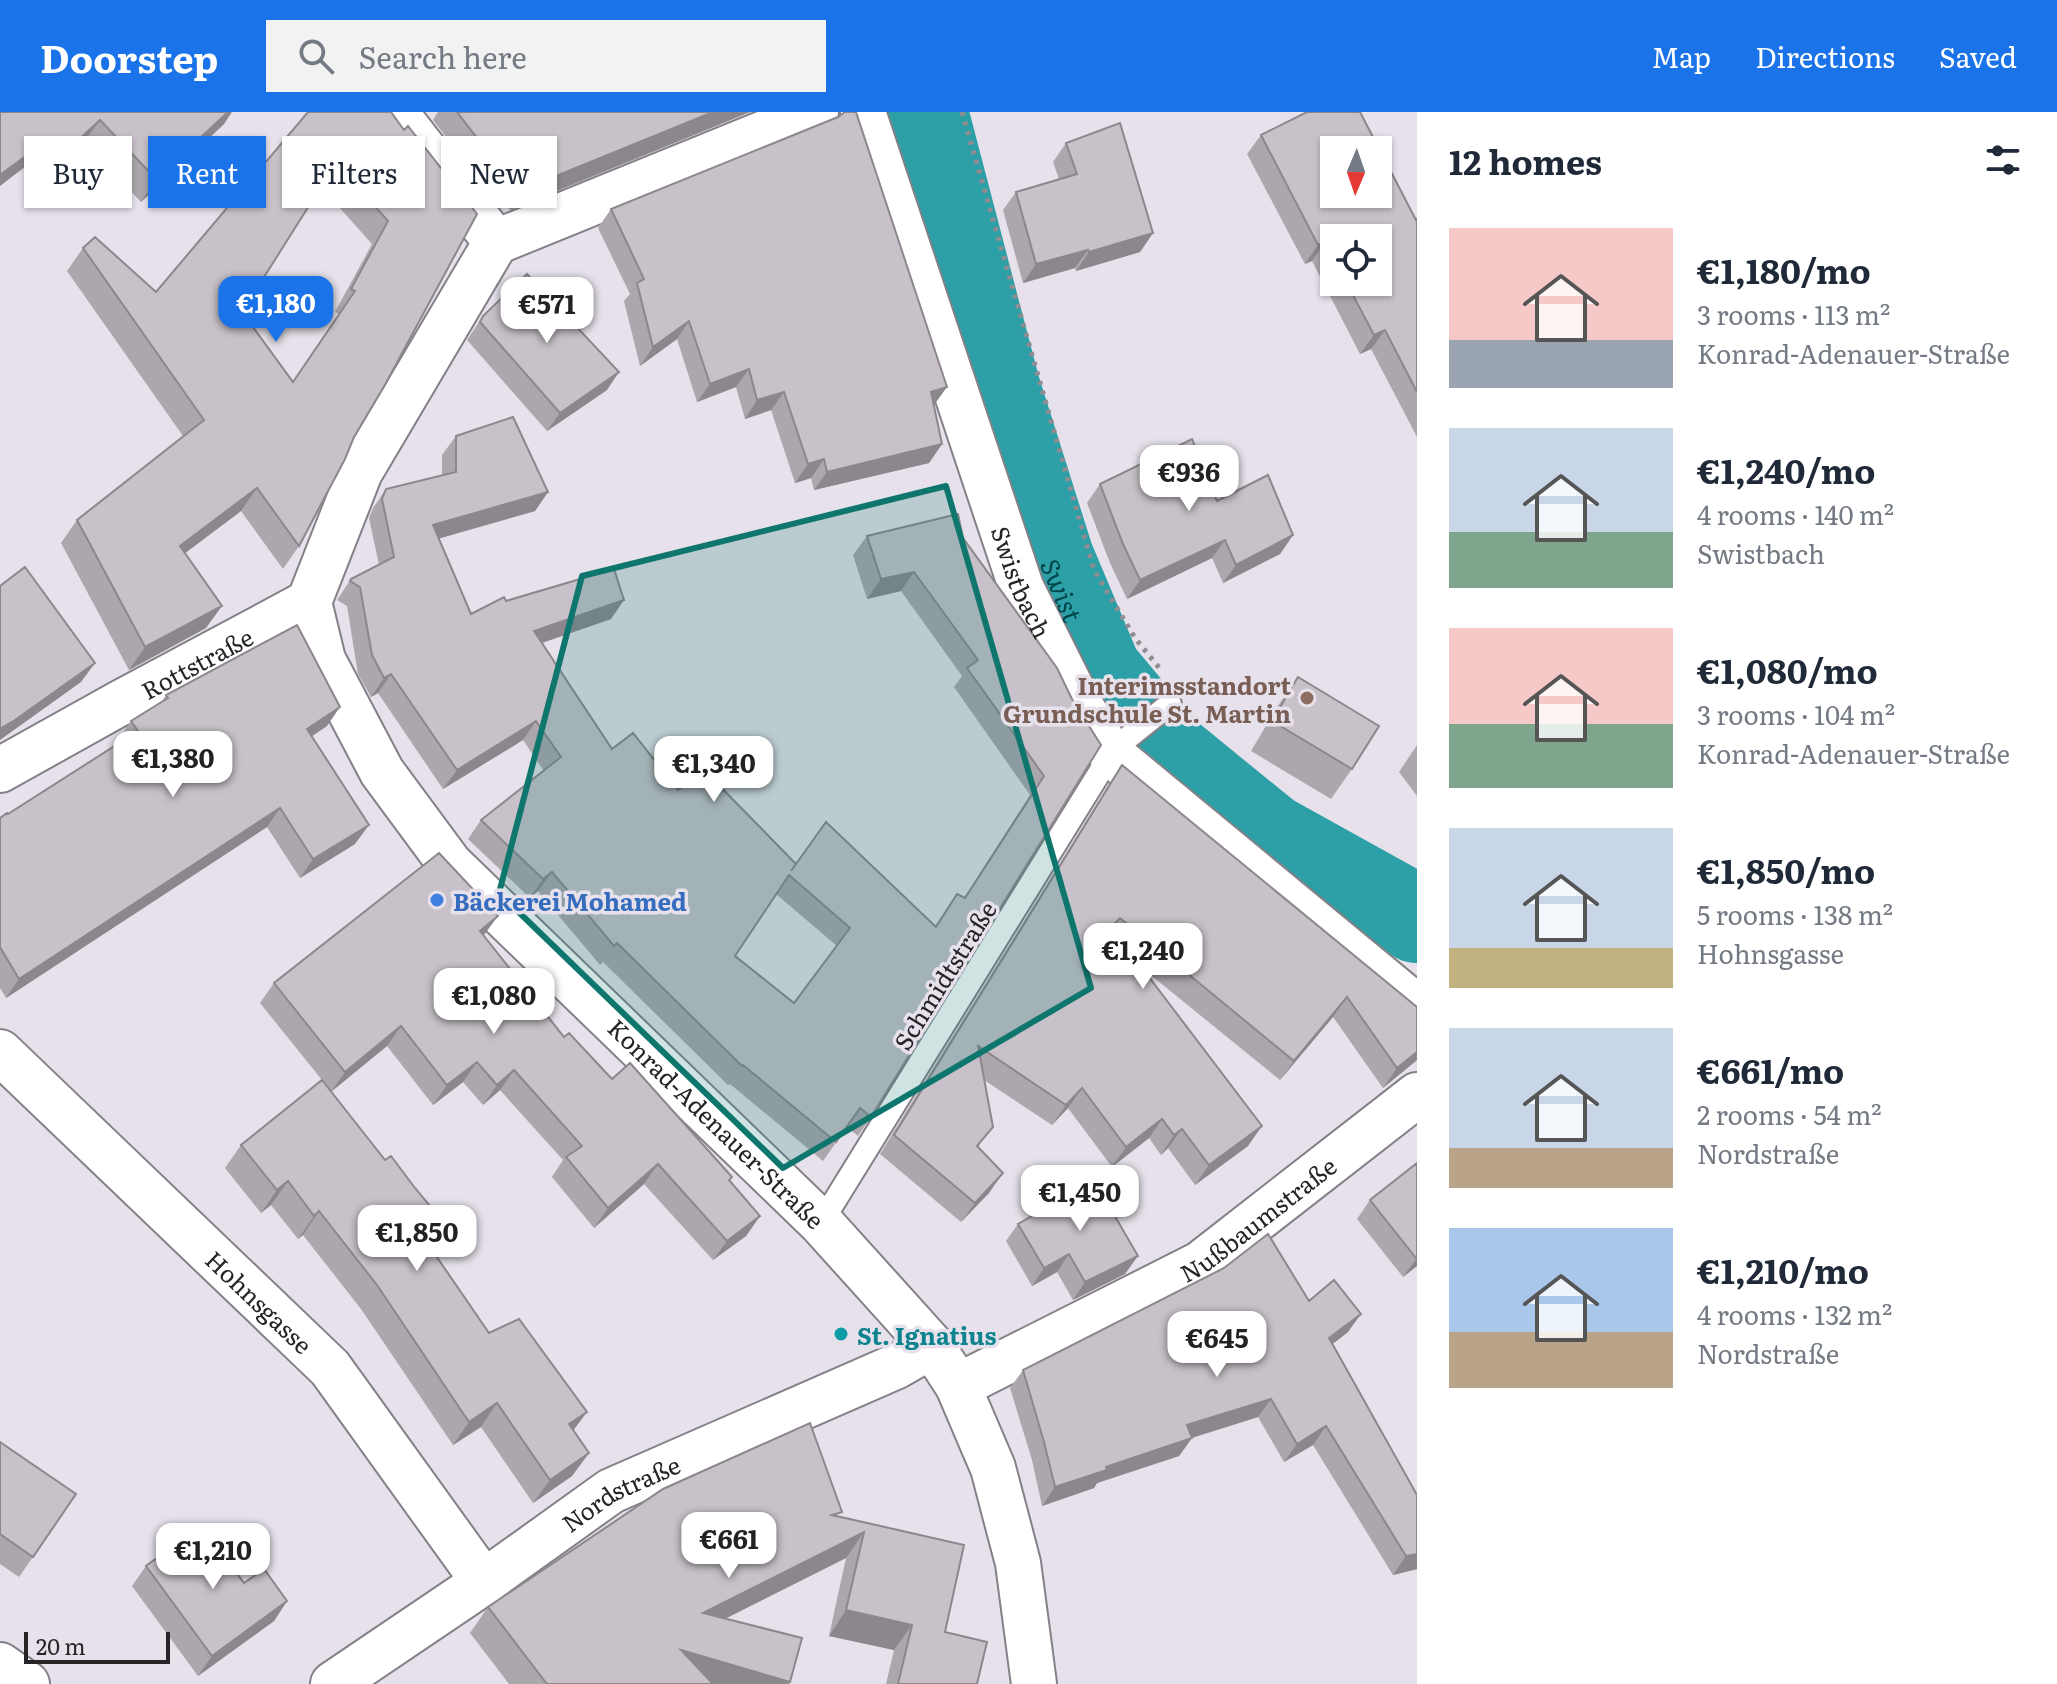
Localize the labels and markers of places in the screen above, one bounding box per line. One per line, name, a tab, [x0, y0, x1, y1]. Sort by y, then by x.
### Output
pin: €1,180	[211, 276, 341, 344]
pin: €571	[500, 277, 594, 345]
pin: €936	[1142, 445, 1236, 513]
place label: Interimsstandort Grundschule St. Martin	[1003, 667, 1291, 730]
marker: Interimsstandort Grundschule St. Martin	[1298, 689, 1316, 707]
pin: €1,380	[108, 731, 238, 799]
pin: €1,340	[649, 736, 779, 804]
place label: Bäckerei Mohamed	[453, 883, 687, 918]
marker: Bäckerei Mohamed	[428, 891, 446, 909]
pin: €1,240	[1078, 923, 1208, 991]
pin: €1,080	[429, 968, 559, 1036]
pin: €1,450	[1015, 1165, 1145, 1233]
pin: €1,850	[352, 1205, 482, 1273]
pin: €645	[1170, 1311, 1264, 1379]
place label: St. Ignatius	[857, 1317, 997, 1352]
marker: St. Ignatius	[832, 1325, 850, 1343]
pin: €661	[682, 1512, 776, 1580]
pin: €1,210	[148, 1523, 278, 1591]

